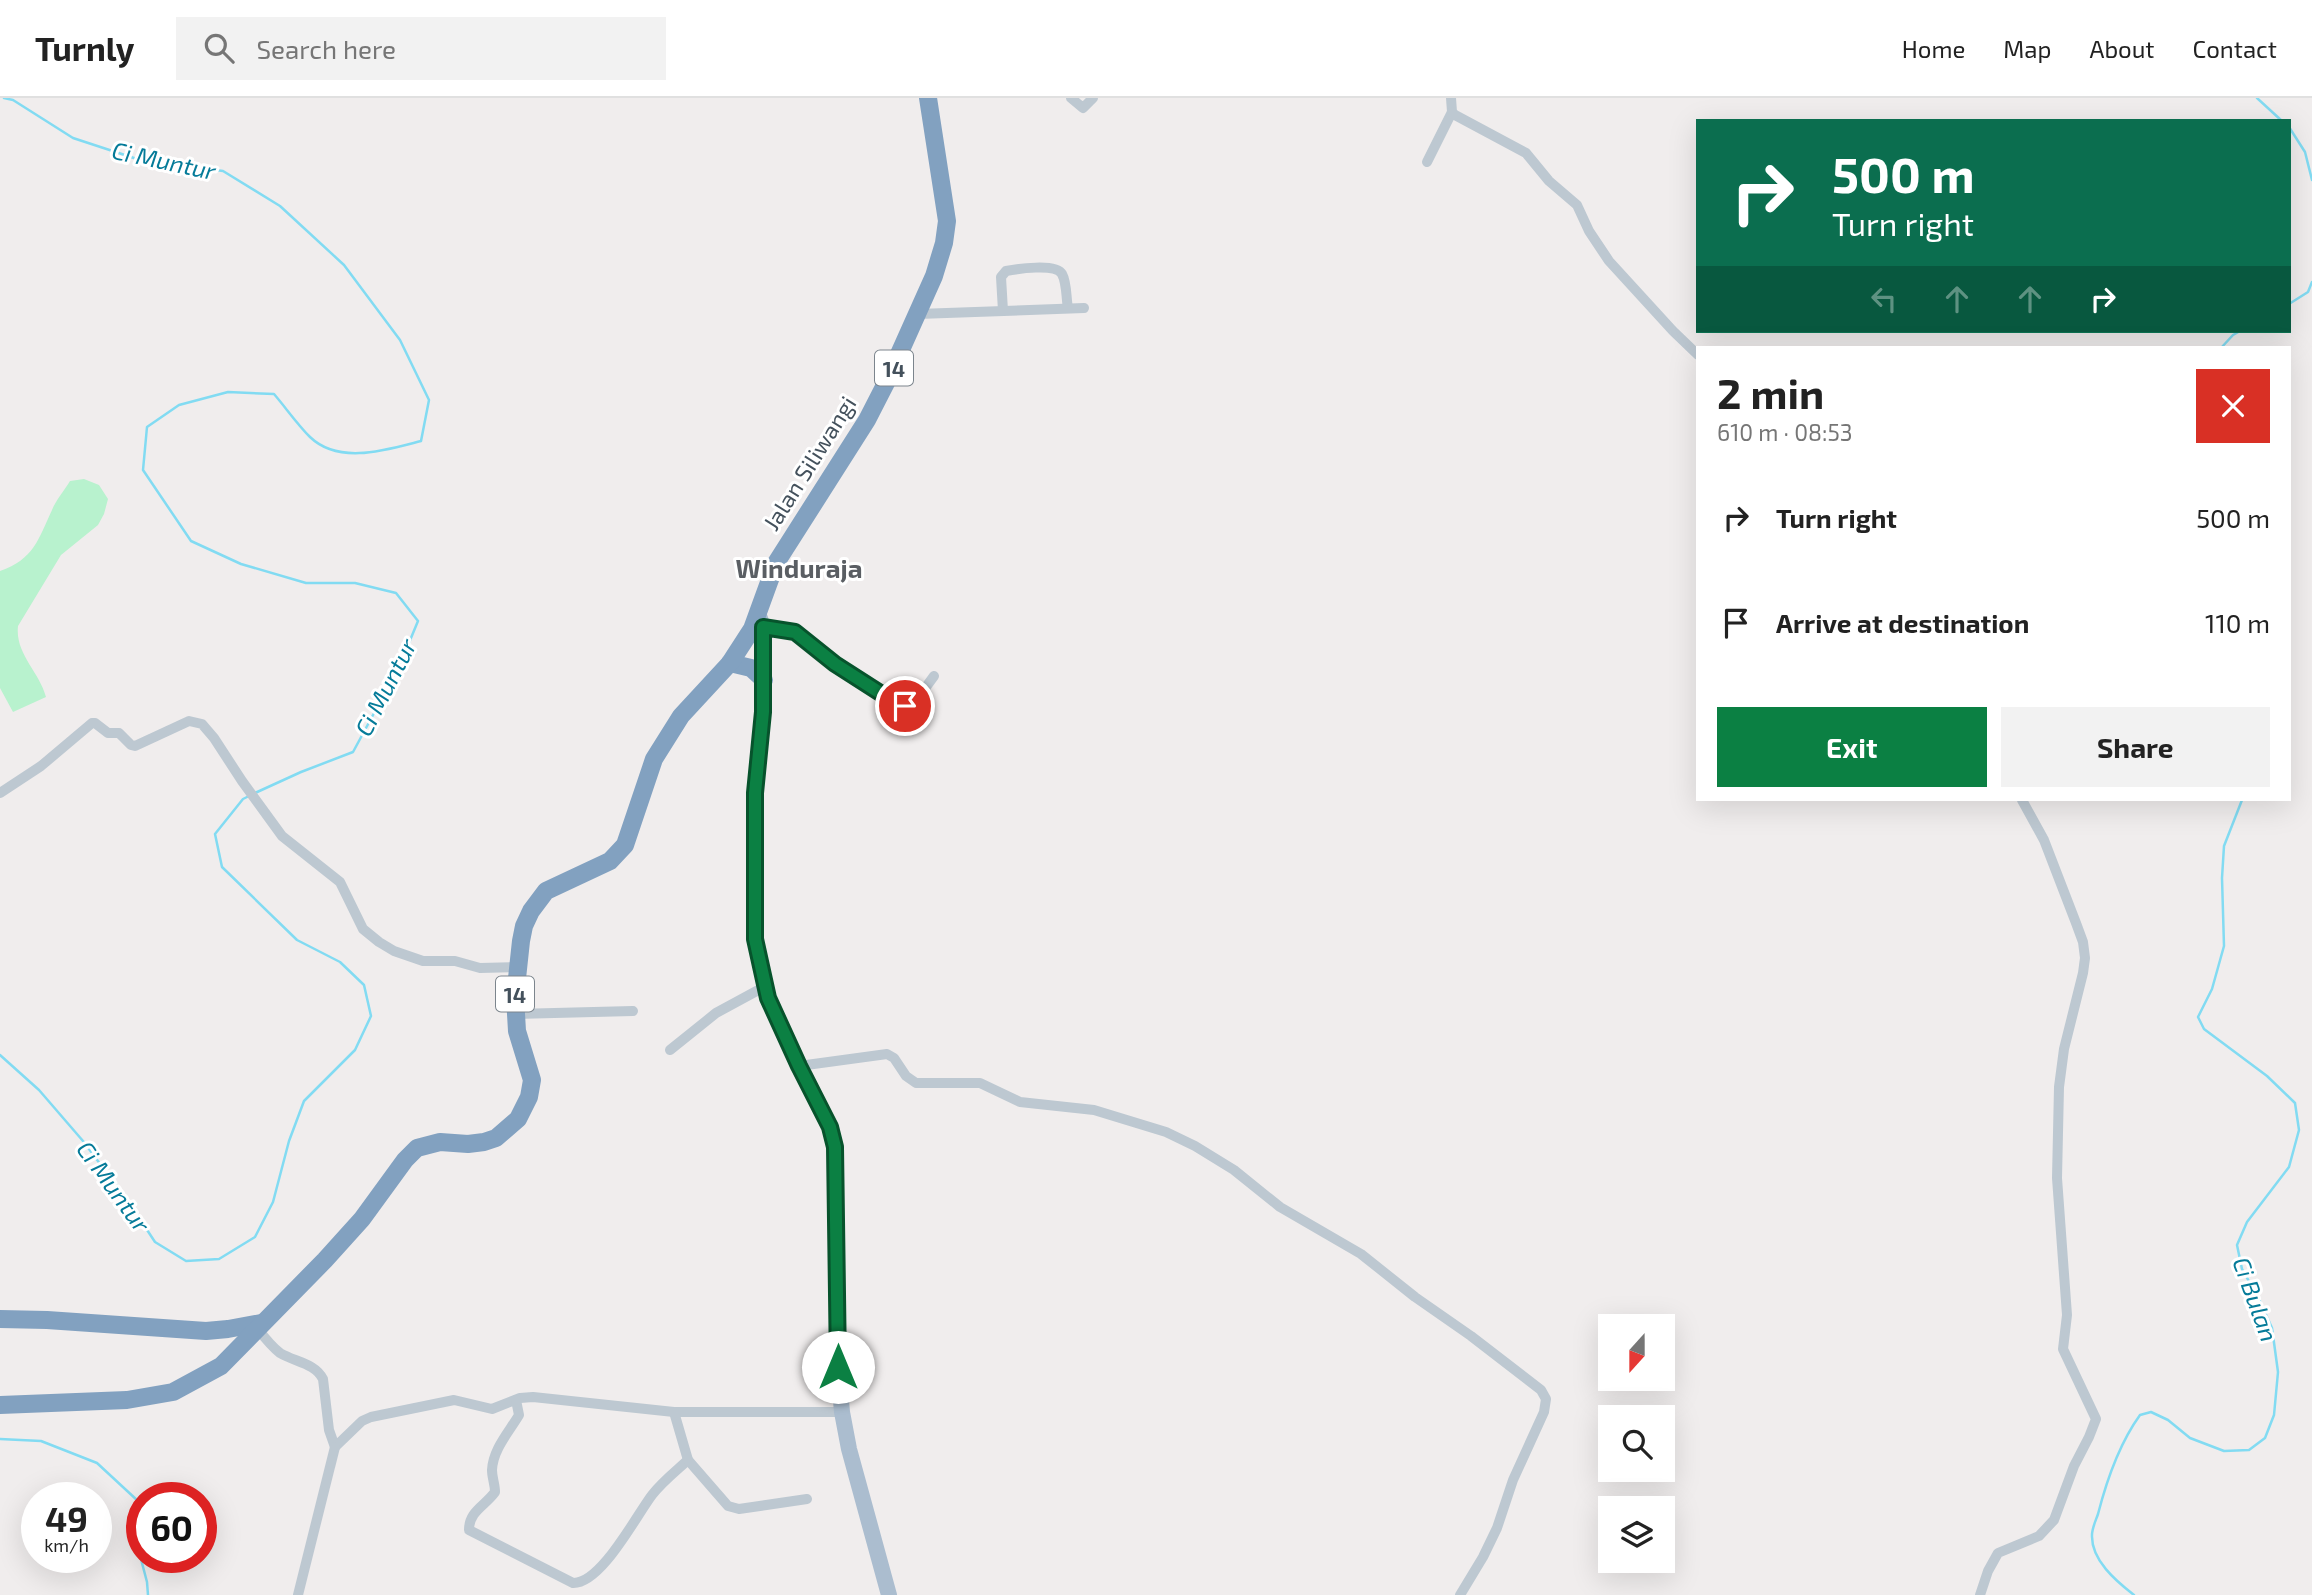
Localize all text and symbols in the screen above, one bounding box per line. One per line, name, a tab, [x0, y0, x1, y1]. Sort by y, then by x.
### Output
search box	[176, 17, 666, 80]
text: Turnly	[35, 28, 134, 68]
icon: search	[200, 29, 238, 67]
text: Search here	[256, 33, 396, 64]
text: Home	[1902, 34, 1965, 63]
text: Map	[2003, 34, 2051, 63]
text: About	[2089, 34, 2155, 63]
text: Contact	[2193, 34, 2277, 63]
water label: Ci Muntur	[109, 135, 219, 185]
text: 500 m	[1832, 144, 1975, 203]
icon: right	[1717, 147, 1808, 238]
text: Turn right	[1832, 204, 1974, 242]
icon: left	[1865, 280, 1903, 318]
icon: ahead	[1938, 280, 1976, 318]
icon: ahead	[2011, 280, 2049, 318]
icon: right	[2084, 280, 2122, 318]
road number: 14	[875, 350, 913, 386]
text: 2 min	[1717, 367, 1824, 417]
button: close	[2196, 369, 2270, 443]
street label: Jalan Siliwangi	[757, 391, 861, 535]
text: 610 m · 08:53	[1717, 418, 1853, 446]
icon: right	[1717, 499, 1755, 537]
text: Turn right	[1776, 502, 1897, 533]
text: 500 m	[2196, 502, 2270, 533]
district label: Winduraja	[736, 552, 862, 583]
icon: arrive	[1717, 604, 1755, 642]
text: Arrive at destination	[1776, 607, 2029, 638]
text: 110 m	[2205, 607, 2270, 638]
water label: Ci Muntur	[348, 633, 422, 741]
pin	[875, 676, 935, 736]
icon: arrive	[886, 687, 924, 725]
button: Exit	[1717, 707, 1987, 787]
button: Share	[2001, 707, 2270, 787]
road number: 14	[496, 976, 534, 1012]
water label: Ci Muntur	[71, 1135, 157, 1238]
water label: Ci Bulan	[2227, 1253, 2285, 1345]
north arrow	[1598, 1314, 1675, 1391]
map controls	[1598, 1314, 1675, 1573]
position arrow	[801, 1330, 875, 1404]
button: search	[1598, 1405, 1675, 1482]
speed limit sign: 60	[126, 1482, 217, 1573]
button: layers	[1598, 1496, 1675, 1573]
text: 49	[45, 1497, 88, 1539]
text: km/h	[44, 1534, 89, 1556]

